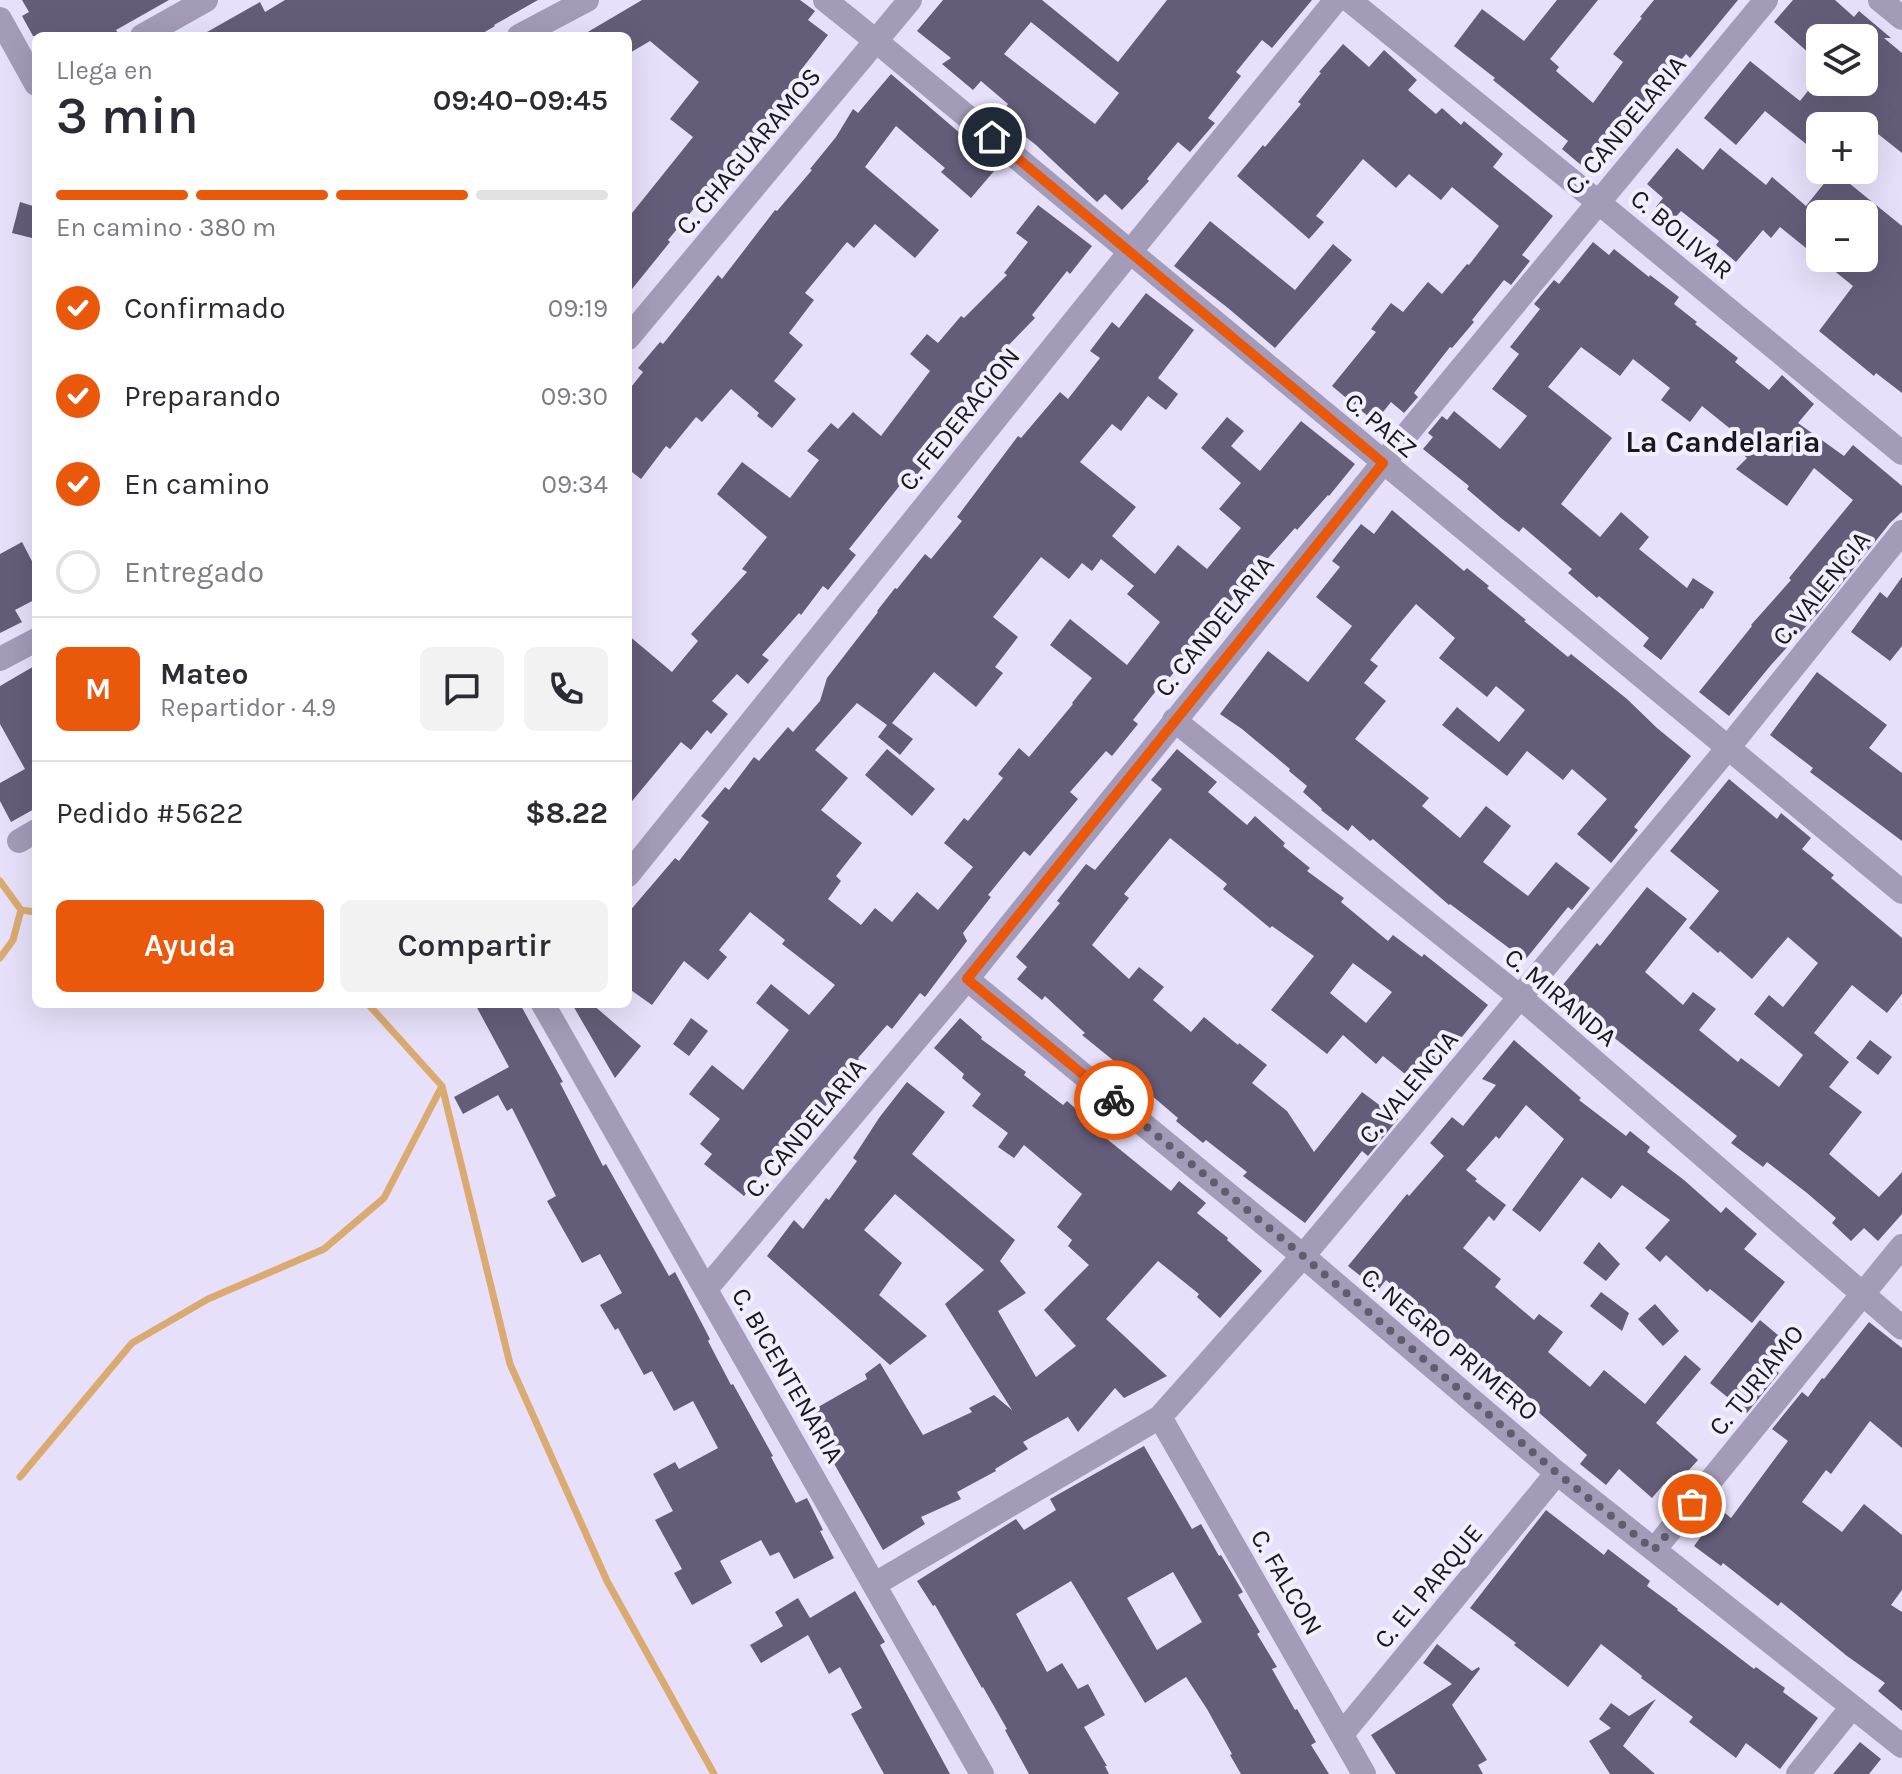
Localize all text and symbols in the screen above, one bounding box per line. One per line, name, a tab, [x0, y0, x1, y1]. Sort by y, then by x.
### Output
map controls	[1806, 24, 1878, 272]
button: layers	[1806, 24, 1878, 96]
street label: C. CANDELARIA	[1558, 49, 1693, 201]
text: Llega en	[56, 55, 153, 86]
street label: C. CHAGUARAMOS	[669, 61, 827, 241]
text: 09:40–09:45	[433, 82, 608, 118]
text: 3 min	[56, 85, 199, 146]
pin	[958, 103, 1026, 171]
button: +	[1806, 112, 1878, 184]
icon: home	[970, 115, 1014, 159]
street label: C. BOLIVAR	[1624, 183, 1739, 286]
button: −	[1806, 200, 1878, 272]
text: En camino · 380 m	[56, 212, 276, 243]
icon: check	[56, 286, 100, 330]
text: Confirmado	[124, 290, 286, 326]
text: 09:19	[548, 293, 608, 324]
street label: C. FEDERACION	[892, 341, 1027, 497]
icon: check	[56, 374, 100, 418]
text: Preparando	[124, 378, 281, 414]
text: 09:30	[541, 381, 608, 412]
street label: C. PAEZ	[1338, 386, 1423, 465]
district label: La Candelaria	[1625, 424, 1821, 460]
icon: check	[56, 462, 100, 506]
text: En camino	[124, 466, 270, 502]
text: 09:34	[542, 469, 608, 500]
street label: C. VALENCIA	[1766, 525, 1877, 652]
street label: C. CANDELARIA	[1148, 550, 1281, 703]
text: Entregado	[124, 554, 264, 590]
button: chat	[420, 647, 504, 731]
button: phone	[524, 647, 608, 731]
text: Mateo	[160, 656, 249, 692]
text: M	[85, 671, 111, 707]
text: Repartidor · 4.9	[160, 692, 336, 723]
text: Pedido #5622	[56, 795, 244, 831]
text: $8.22	[525, 795, 608, 831]
button: Ayuda	[56, 900, 324, 992]
button: Compartir	[340, 900, 608, 992]
street label: C. MIRANDA	[1498, 942, 1623, 1053]
street label: C. VALENCIA	[1352, 1024, 1465, 1150]
street label: C. CANDELARIA	[738, 1052, 873, 1204]
courier	[1074, 1060, 1154, 1140]
icon: bike	[1092, 1078, 1136, 1122]
street label: C. NEGRO PRIMERO	[1355, 1261, 1545, 1428]
street label: C. BICENTENARIA	[725, 1282, 850, 1468]
street label: C. TURIAMO	[1702, 1319, 1811, 1442]
pin	[1658, 1470, 1726, 1538]
icon: bag	[1670, 1482, 1714, 1526]
street label: C. EL PARQUE	[1368, 1518, 1489, 1655]
street label: C. FALCON	[1244, 1524, 1329, 1640]

